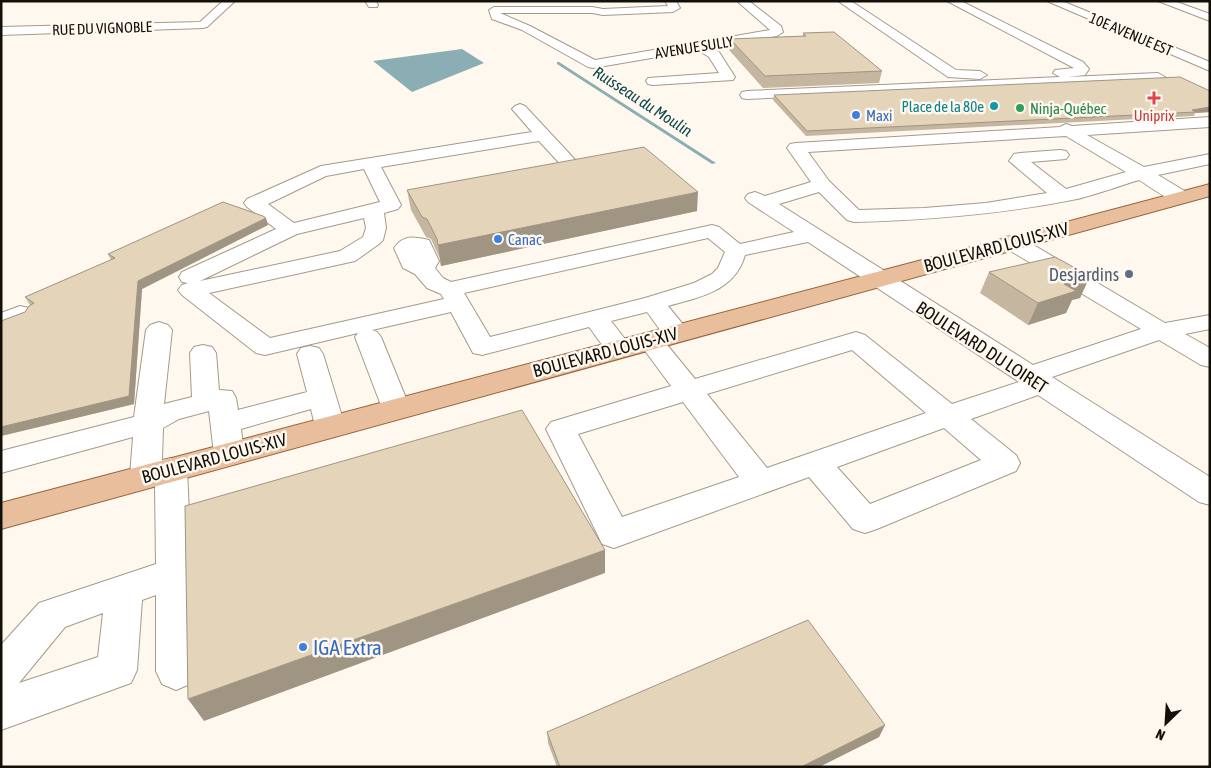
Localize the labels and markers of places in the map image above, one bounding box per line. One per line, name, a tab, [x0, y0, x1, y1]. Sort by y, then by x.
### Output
marker: Uniprix	[1148, 92, 1160, 104]
place label: Place de la 80e	[901, 98, 984, 115]
marker: Place de la 80e	[988, 100, 1000, 112]
place label: Ninja-Québec	[1030, 100, 1106, 117]
marker: Ninja-Québec	[1014, 102, 1026, 114]
place label: Maxi	[866, 107, 893, 124]
place label: Uniprix	[1134, 107, 1174, 124]
marker: Maxi	[850, 109, 862, 121]
place label: Canac	[508, 231, 542, 248]
marker: Canac	[492, 233, 504, 245]
place label: Desjardins	[1049, 264, 1119, 285]
marker: Desjardins	[1123, 268, 1135, 280]
place label: IGA Extra	[313, 635, 382, 659]
marker: IGA Extra	[297, 641, 309, 653]

